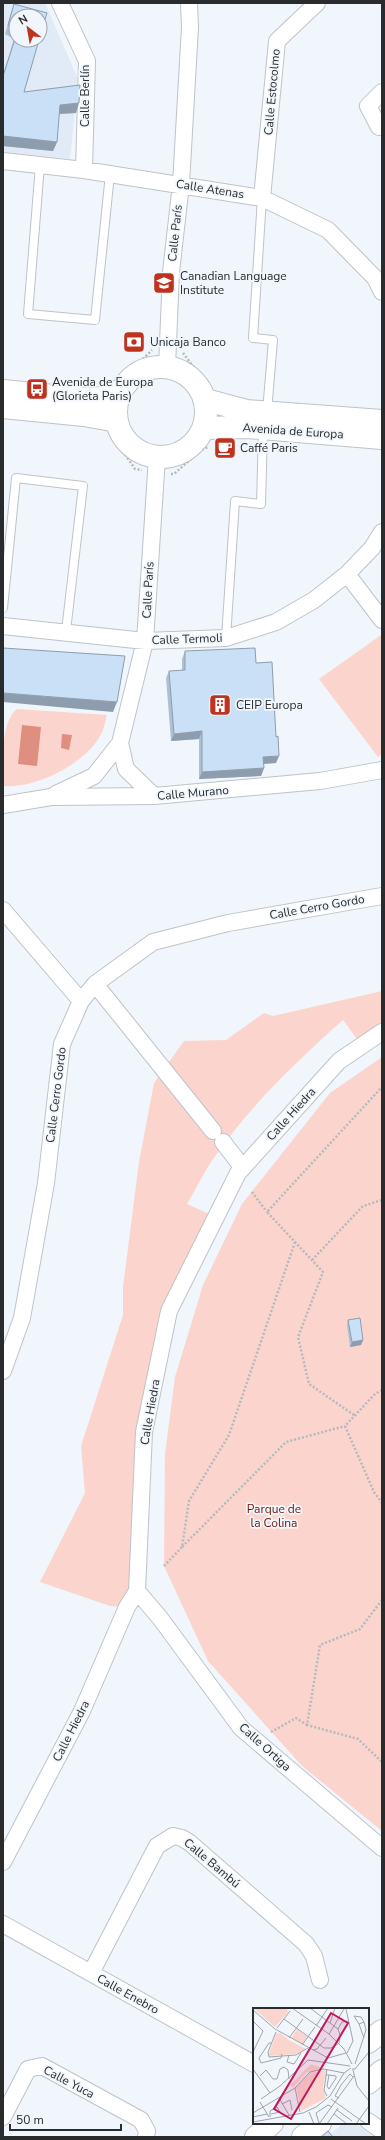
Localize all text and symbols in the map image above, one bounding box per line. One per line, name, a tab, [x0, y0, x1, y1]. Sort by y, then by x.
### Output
north arrow	[8, 8, 48, 48]
text: N	[16, 11, 30, 28]
street label: Calle Estocolmo	[260, 48, 284, 136]
street label: Calle Berlín	[77, 65, 93, 127]
street label: Calle Atenas	[175, 176, 245, 202]
street label: Calle París	[164, 203, 186, 262]
place label: Canadian Language Institute	[180, 268, 287, 298]
school or university icon: Canadian Language Institute	[151, 270, 177, 296]
bank icon: Unicaja Banco	[121, 329, 147, 355]
place label: Unicaja Banco	[150, 334, 226, 350]
place label: Avenida de Europa (Glorieta Paris)	[52, 374, 153, 404]
bus stop icon: Avenida de Europa (Glorieta Paris)	[24, 376, 50, 402]
street label: Avenida de Europa	[242, 419, 344, 443]
cafe icon: Caffé Paris	[212, 435, 238, 461]
place label: Caffé Paris	[240, 440, 298, 456]
street label: Calle París	[139, 561, 157, 619]
street label: Calle Termoli	[151, 630, 223, 648]
building icon: CEIP Europa	[207, 692, 233, 718]
place label: CEIP Europa	[236, 697, 303, 713]
street label: Calle Murano	[157, 782, 230, 804]
street label: Calle Cerro Gordo	[268, 891, 366, 923]
street label: Calle Cerro Gordo	[42, 1046, 70, 1144]
street label: Calle Hiedra	[263, 1084, 319, 1144]
street label: Calle Hiedra	[136, 1378, 164, 1446]
park label: Parque de la Colina	[247, 1501, 301, 1531]
street label: Calle Hiedra	[49, 1698, 93, 1764]
street label: Calle Ortiga	[236, 1719, 294, 1775]
street label: Calle Bambú	[180, 1835, 244, 1891]
street label: Calle Enebro	[94, 1970, 162, 2018]
inset map	[253, 2008, 369, 2124]
street label: Calle Yuca	[41, 2062, 97, 2102]
scale bar	[10, 2106, 121, 2132]
text: 50 m	[16, 2112, 44, 2128]

